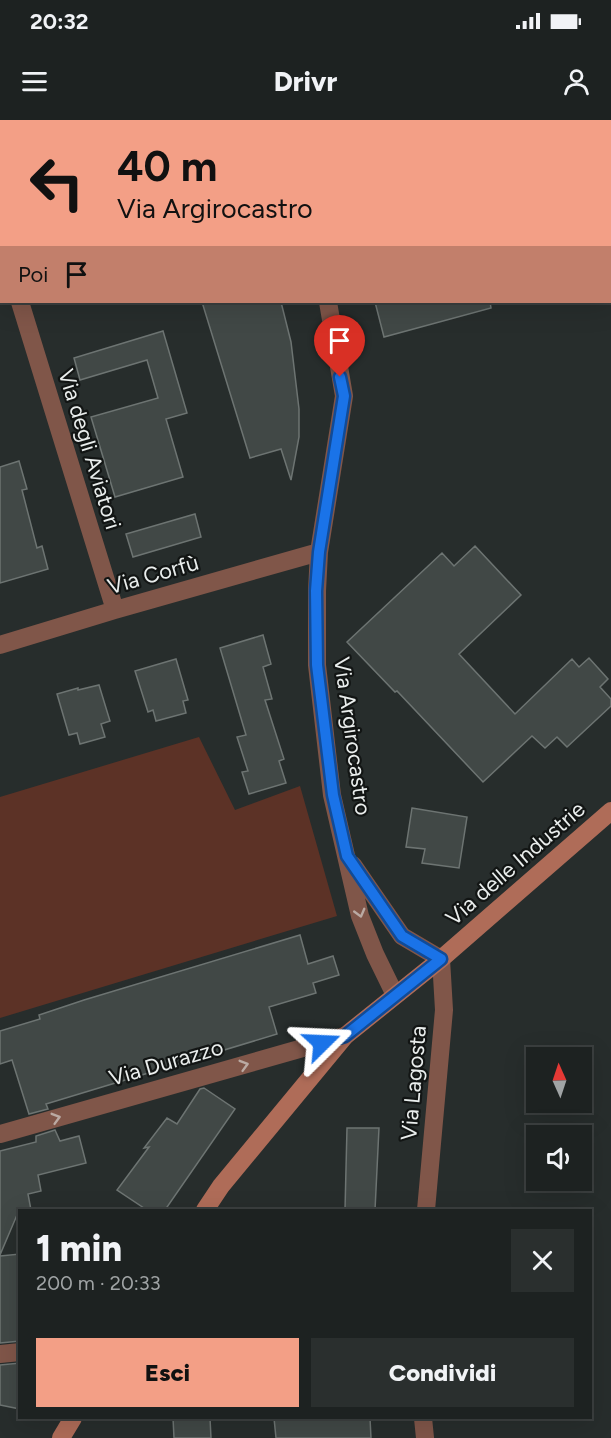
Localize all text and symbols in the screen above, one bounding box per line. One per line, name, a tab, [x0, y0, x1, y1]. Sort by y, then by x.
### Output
text: 20:32	[30, 8, 89, 35]
icon: menu	[18, 65, 51, 98]
text: Drivr	[274, 65, 337, 98]
icon: person	[560, 65, 593, 98]
text: 40 m	[117, 141, 217, 192]
icon: left	[18, 144, 96, 222]
text: Via Argirocastro	[117, 192, 313, 225]
icon: arrive	[60, 258, 93, 291]
text: Poi	[18, 261, 48, 288]
pin	[314, 315, 365, 377]
icon: arrive	[323, 324, 356, 357]
street label: Via degli Aviatori	[52, 366, 127, 533]
street label: Via Corfù	[104, 549, 202, 600]
street label: Via Argirocastro	[328, 655, 377, 817]
street label: Via delle Industrie	[440, 796, 590, 931]
one-way arrow	[353, 907, 365, 918]
position arrow	[290, 1011, 354, 1075]
street label: Via Lagosta	[395, 1025, 432, 1142]
street label: Via Durazzo	[106, 1033, 226, 1092]
north arrow	[526, 1047, 592, 1113]
map controls	[526, 1047, 592, 1191]
one-way arrow	[238, 1060, 249, 1072]
one-way arrow	[51, 1113, 61, 1126]
button: sound	[526, 1125, 592, 1191]
text: 1 min	[36, 1227, 122, 1270]
button: close	[511, 1229, 574, 1292]
text: 200 m · 20:33	[36, 1271, 161, 1295]
button: Esci	[36, 1338, 299, 1407]
button: Condividi	[311, 1338, 574, 1407]

